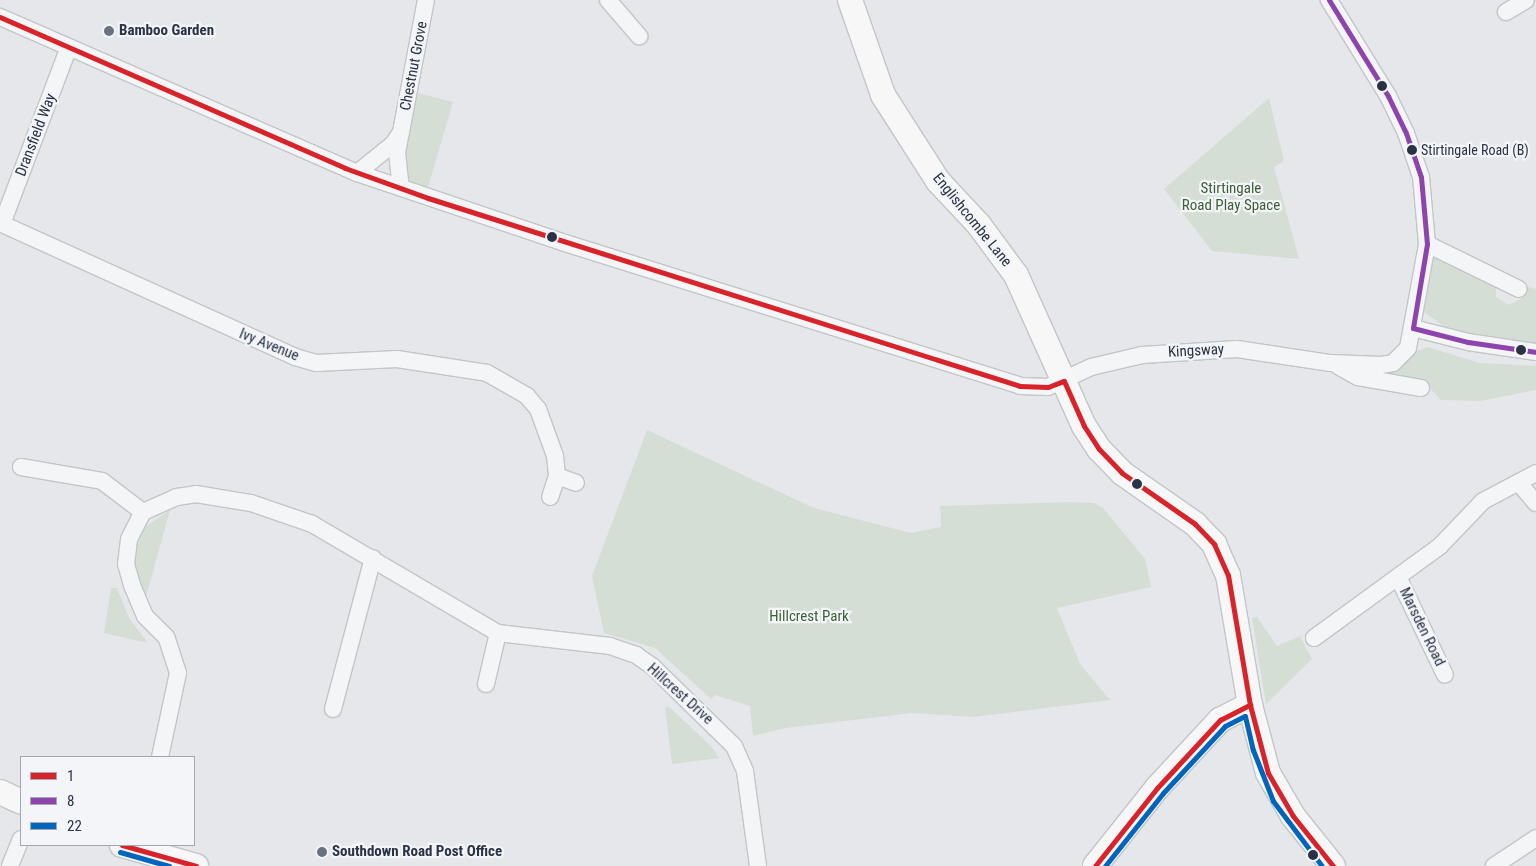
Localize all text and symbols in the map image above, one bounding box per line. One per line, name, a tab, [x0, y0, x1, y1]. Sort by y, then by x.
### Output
street label: Chestnut Grove	[397, 20, 431, 112]
place label: Bamboo Garden	[119, 22, 214, 40]
marker: Bamboo Garden	[103, 25, 115, 37]
unlabelled marker	[1377, 81, 1387, 91]
street label: Dransfield Way	[12, 91, 60, 179]
place label: Stirtingale Road (B)	[1421, 142, 1529, 158]
marker: Stirtingale Road (B)	[1407, 145, 1417, 155]
street label: Englishcombe Lane	[929, 170, 1015, 270]
park label: Stirtingale Road Play Space	[1182, 179, 1280, 214]
unlabelled marker	[547, 232, 557, 242]
street label: Ivy Avenue	[236, 325, 302, 365]
street label: Kingsway	[1167, 341, 1225, 361]
unlabelled marker	[1516, 345, 1526, 355]
unlabelled marker	[1132, 479, 1142, 489]
street label: Marsden Road	[1395, 585, 1449, 669]
park label: Hillcrest Park	[769, 608, 849, 626]
street label: Hillcrest Drive	[643, 660, 717, 728]
legend	[20, 756, 195, 846]
text: 1	[67, 767, 74, 785]
text: 8	[67, 792, 74, 810]
text: 22	[67, 817, 82, 835]
place label: Southdown Road Post Office	[332, 843, 502, 861]
marker: Southdown Road Post Office	[316, 846, 328, 858]
unlabelled marker	[1308, 850, 1318, 860]

